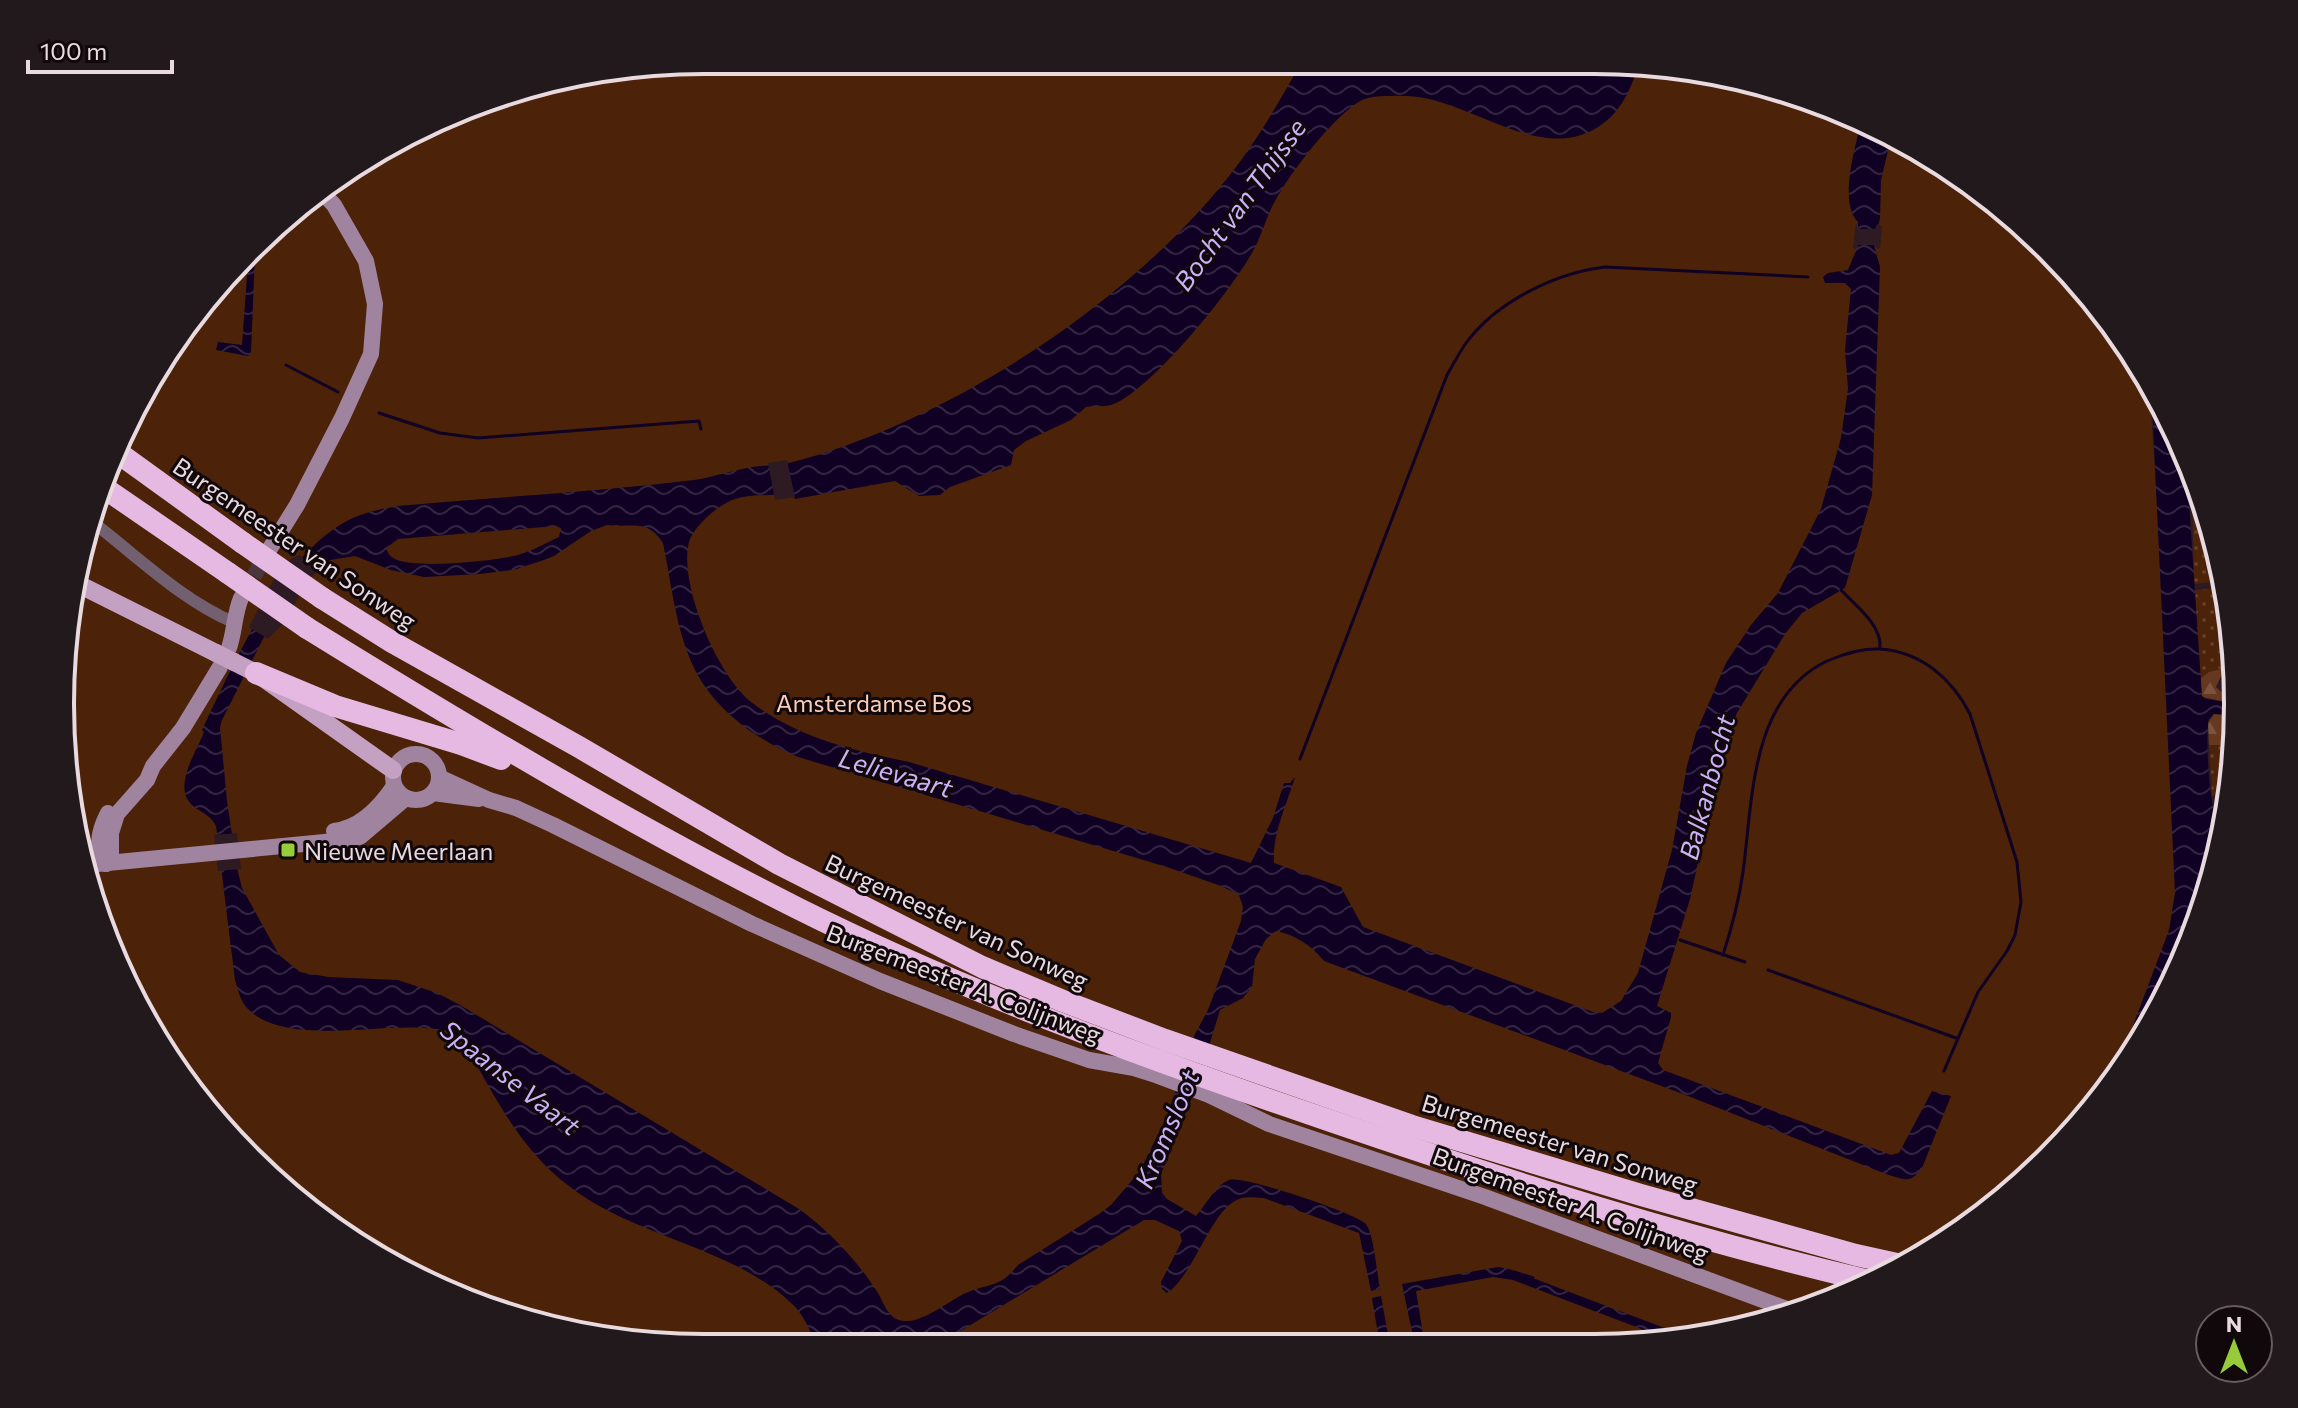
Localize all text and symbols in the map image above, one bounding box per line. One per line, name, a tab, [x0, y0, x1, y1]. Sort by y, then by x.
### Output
scale bar	[28, 24, 172, 74]
text: 100 m	[40, 36, 107, 65]
water label: Bocht van Thijsse	[1166, 112, 1312, 296]
street label: Burgemeester van Sonweg	[168, 451, 422, 635]
park label: Amsterdamse Bos	[776, 688, 972, 717]
water label: Balkanbocht	[1672, 710, 1741, 863]
water label: Lelievaart	[836, 741, 958, 803]
place label: Nieuwe Meerlaan	[304, 836, 493, 865]
marker: Nieuwe Meerlaan	[279, 841, 297, 859]
street label: Burgemeester van Sonweg	[821, 847, 1093, 995]
street label: Burgemeester A. Colijnweg	[823, 917, 1105, 1049]
water label: Spaanse Vaart	[435, 1013, 588, 1142]
water label: Kromsloot	[1127, 1064, 1205, 1193]
street label: Burgemeester van Sonweg	[1419, 1087, 1701, 1199]
street label: Burgemeester A. Colijnweg	[1429, 1141, 1713, 1267]
north arrow	[2194, 1304, 2274, 1384]
text: N	[2226, 1310, 2242, 1337]

